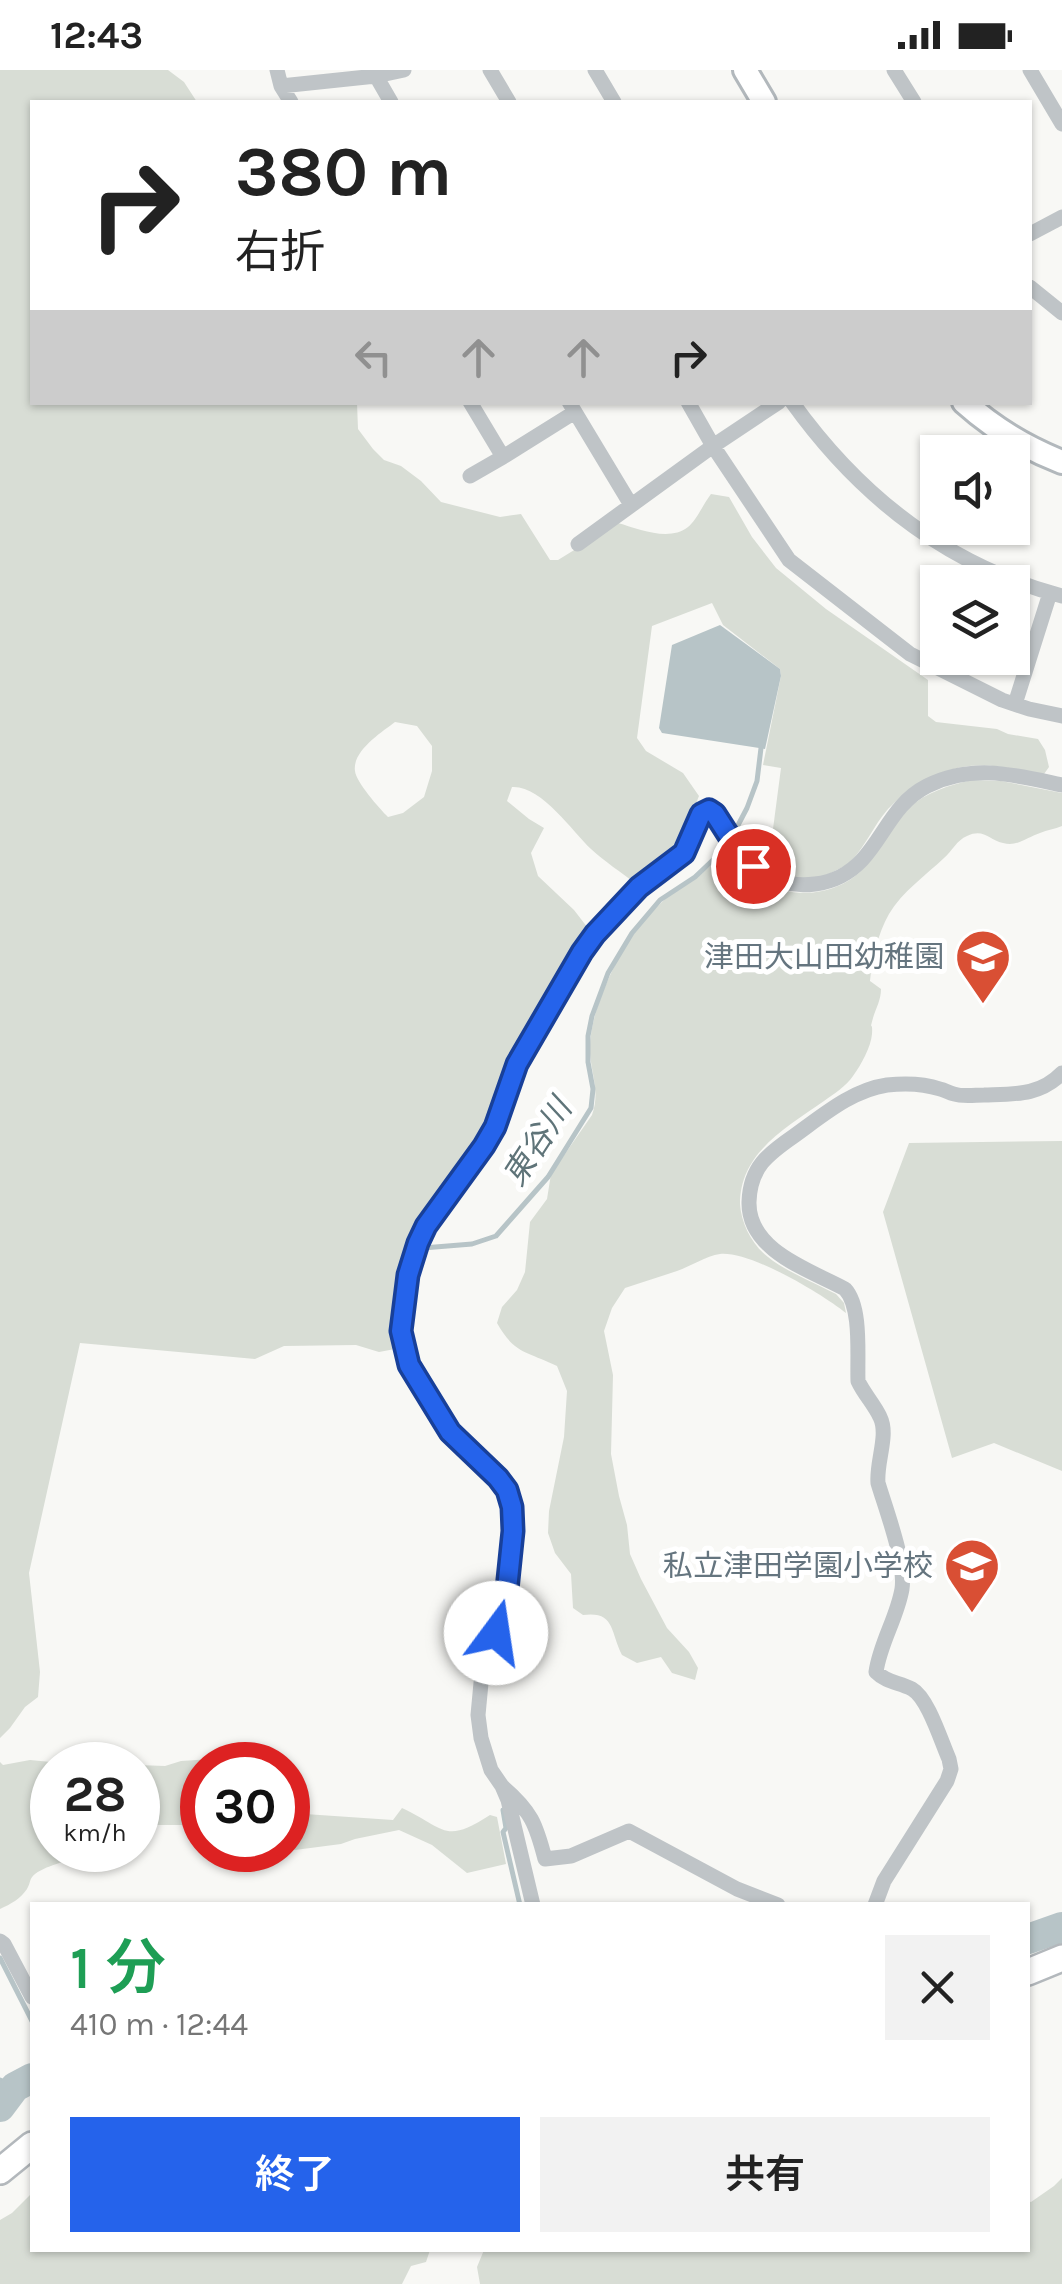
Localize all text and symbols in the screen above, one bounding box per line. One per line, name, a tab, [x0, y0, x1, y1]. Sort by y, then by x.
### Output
text: 12:43	[50, 13, 143, 58]
text: 380 m	[235, 131, 452, 213]
icon: right	[70, 140, 200, 270]
text: 右折	[235, 226, 325, 278]
icon: left	[346, 330, 401, 385]
icon: ahead	[451, 330, 506, 385]
icon: ahead	[556, 330, 611, 385]
icon: right	[661, 330, 716, 385]
map controls	[920, 435, 1030, 675]
button: sound	[920, 435, 1030, 545]
button: layers	[920, 565, 1030, 675]
pin	[711, 824, 796, 909]
icon: arrive	[726, 839, 781, 894]
school or university icon: 津田大山田幼稚園	[953, 927, 1013, 1006]
place label: 津田大山田幼稚園	[704, 939, 944, 975]
water label: 東谷川	[496, 1089, 581, 1193]
school or university icon: 私立津田学園小学校	[942, 1536, 1002, 1615]
place label: 私立津田学園小学校	[663, 1548, 933, 1584]
position arrow	[444, 1581, 548, 1685]
speed limit sign: 30	[180, 1742, 310, 1872]
text: 28	[64, 1765, 126, 1824]
text: km/h	[63, 1818, 127, 1847]
text: 1 分	[70, 1933, 166, 2003]
button: close	[885, 1935, 990, 2040]
text: 410 m · 12:44	[70, 2006, 248, 2043]
button: 終了	[70, 2117, 520, 2232]
button: 共有	[540, 2117, 990, 2232]

